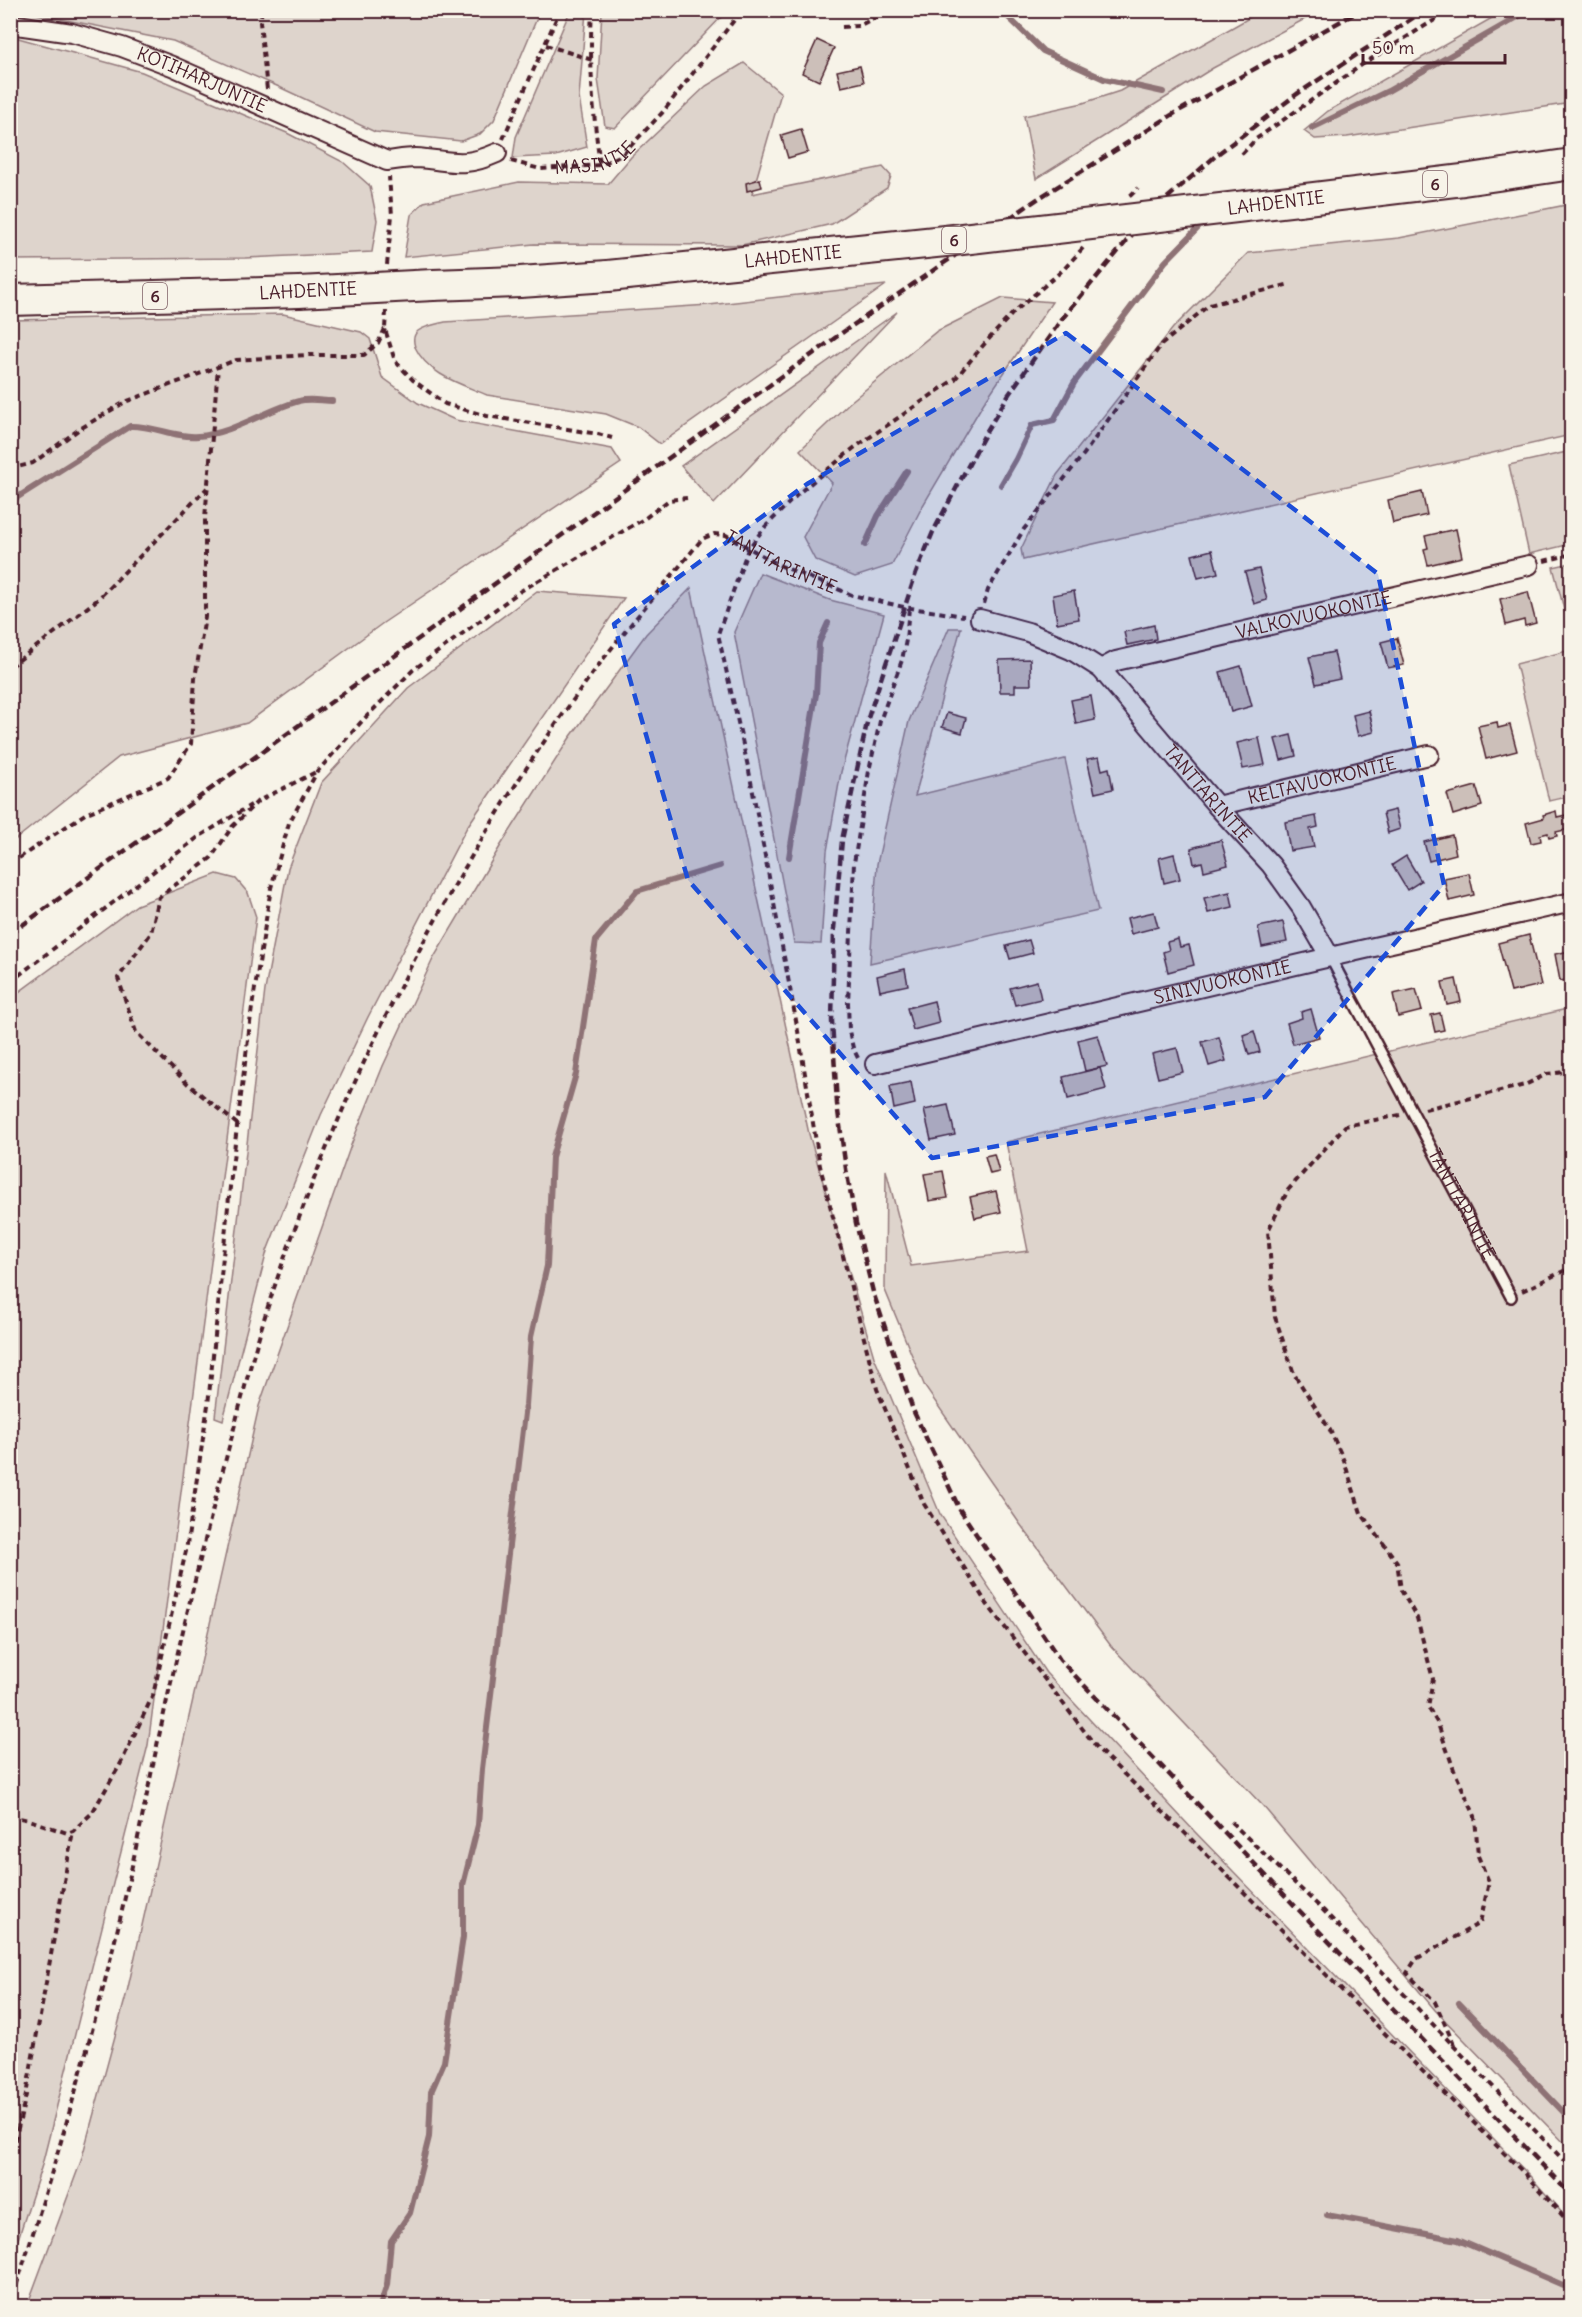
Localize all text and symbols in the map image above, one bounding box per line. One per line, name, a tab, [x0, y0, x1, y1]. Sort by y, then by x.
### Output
scale bar	[1363, 27, 1506, 65]
text: 50 m	[1372, 36, 1414, 59]
street label: KOTIHARJUNTIE	[134, 42, 271, 118]
street label: MASINTIE	[554, 136, 640, 179]
road number: 6	[1423, 171, 1447, 197]
street label: LAHDENTIE	[1226, 185, 1326, 220]
road number: 6	[942, 227, 966, 253]
street label: LAHDENTIE	[743, 240, 843, 273]
street label: LAHDENTIE	[258, 276, 357, 305]
road number: 6	[143, 283, 167, 309]
street label: TANTTARINTIE	[721, 525, 840, 599]
street label: VALKOVUOKONTIE	[1234, 585, 1394, 644]
street label: TANTTARINTIE	[1159, 740, 1257, 847]
street label: KELTAVUOKONTIE	[1245, 751, 1398, 809]
street label: SINIVUOKONTIE	[1151, 954, 1293, 1009]
street label: TANTTARINTIE	[1423, 1145, 1501, 1263]

